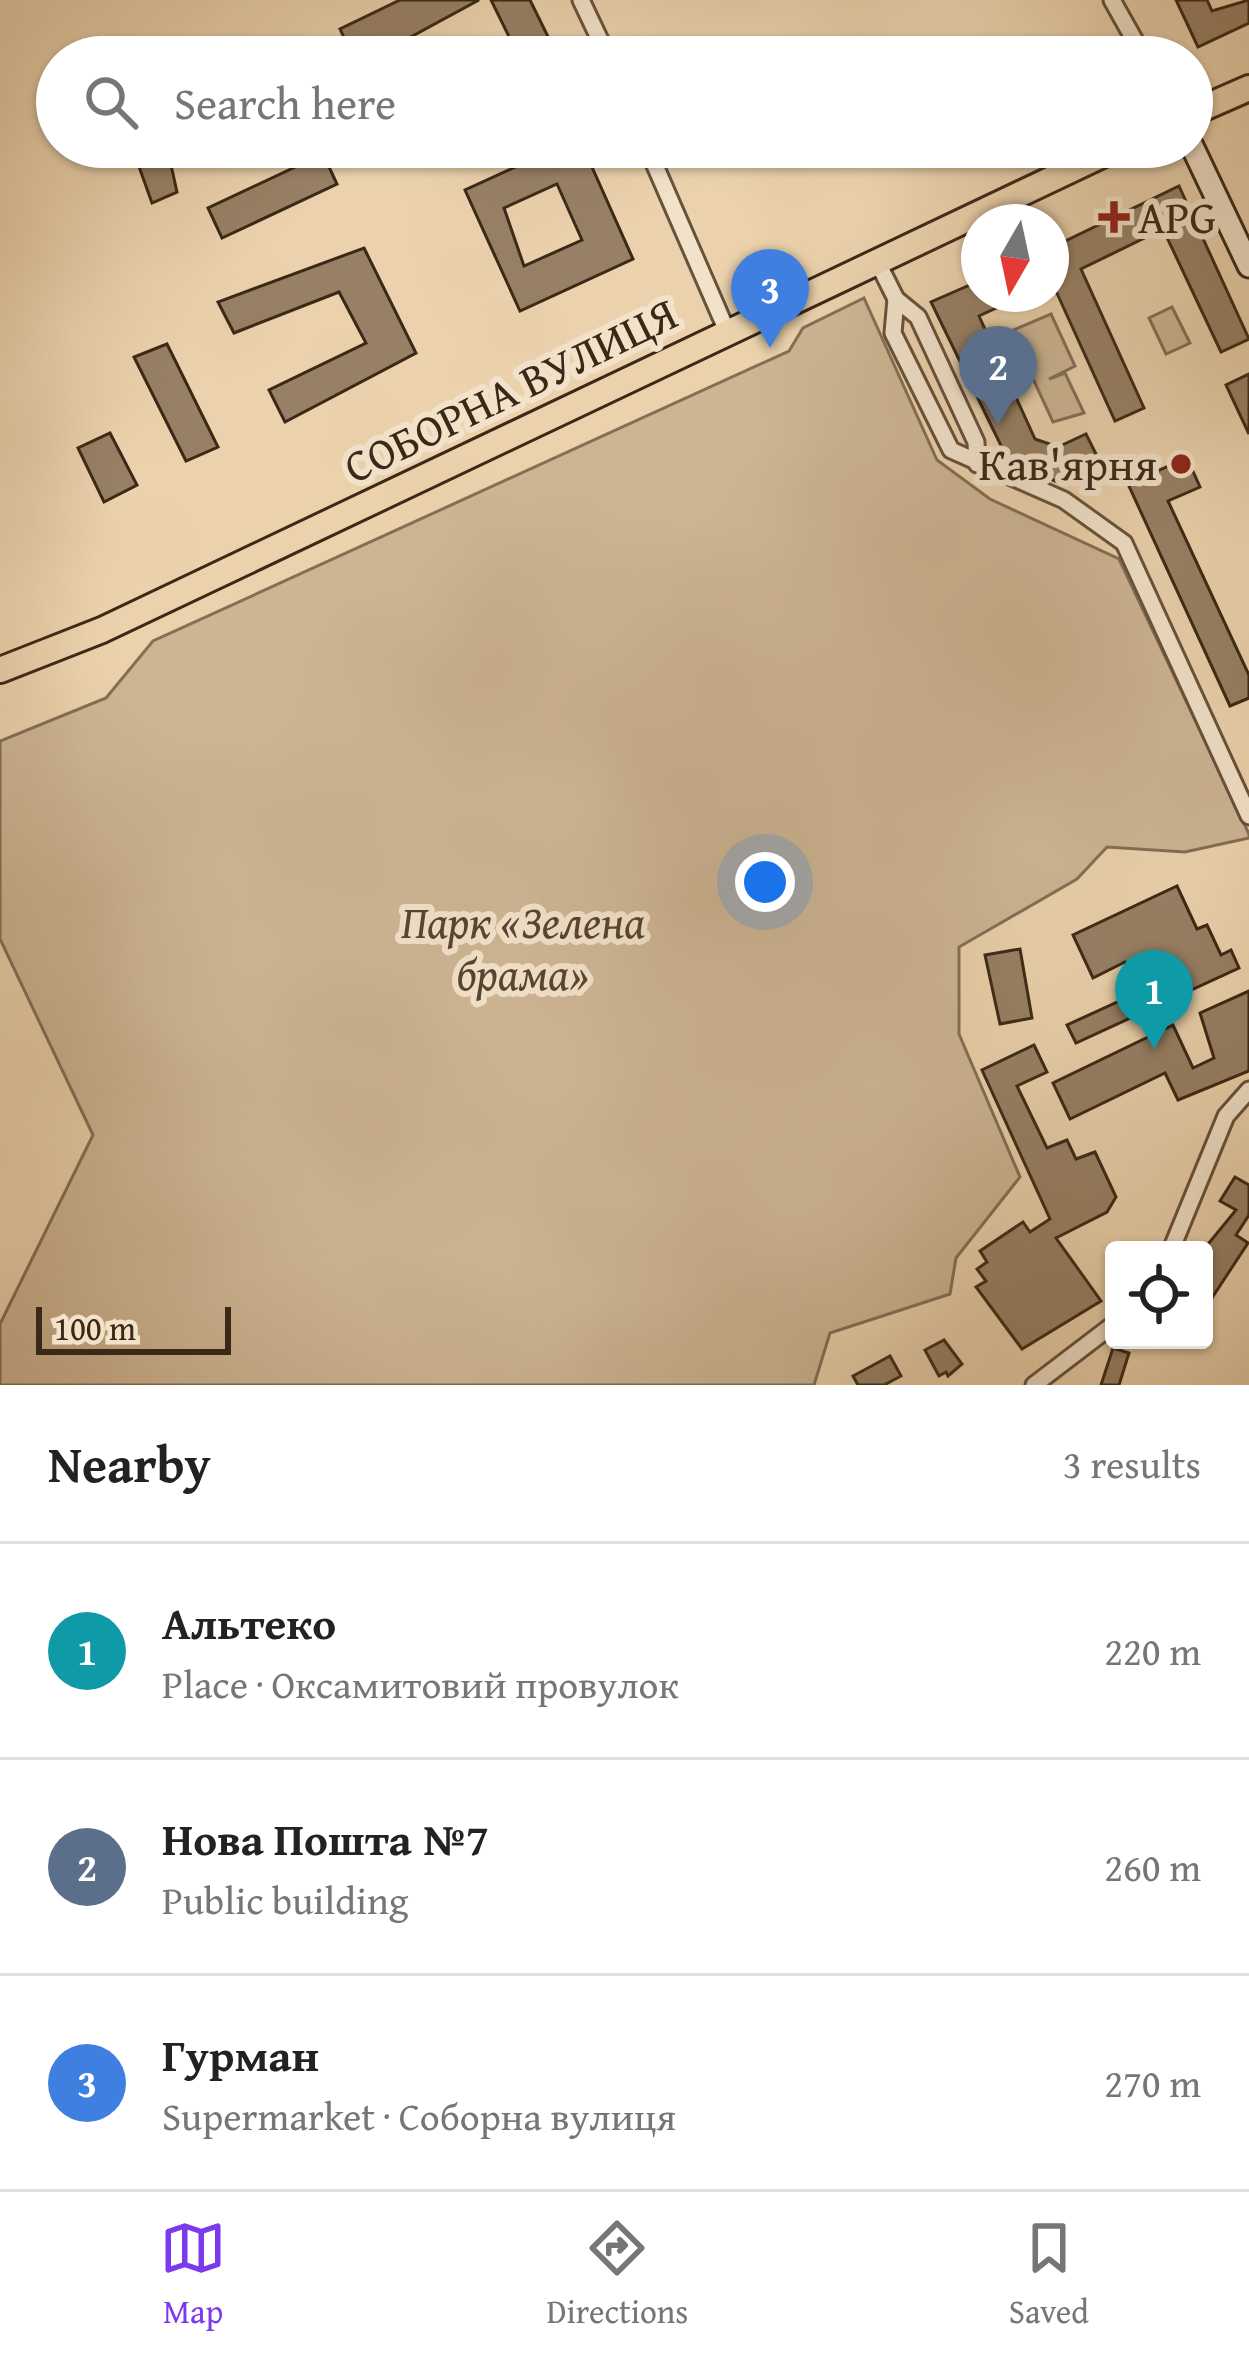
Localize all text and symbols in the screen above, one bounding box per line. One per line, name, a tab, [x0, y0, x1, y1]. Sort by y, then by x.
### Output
search box	[36, 36, 1213, 168]
icon: search	[78, 69, 144, 135]
text: Search here	[174, 70, 396, 135]
place label: APG	[1138, 184, 1216, 249]
north arrow	[961, 204, 1069, 312]
marker: APG	[1101, 204, 1127, 230]
pin: 3	[731, 249, 809, 348]
street label: СОБОРНА ВУЛИЦЯ	[332, 281, 687, 498]
pin: 2	[959, 326, 1037, 425]
place label: Кав'ярня	[978, 431, 1157, 496]
marker: Кав'ярня	[1168, 451, 1194, 477]
your location	[735, 852, 795, 912]
park label: Парк «Зелена брама»	[401, 889, 645, 1006]
pin: 1	[1115, 950, 1193, 1049]
map controls	[1105, 1241, 1213, 1349]
button: locate	[1105, 1241, 1213, 1349]
scale bar	[36, 1301, 231, 1354]
text: 100 m	[54, 1304, 136, 1352]
text: Nearby	[48, 1426, 211, 1501]
text: 3 results	[1063, 1435, 1201, 1492]
text: Альтеко	[162, 1590, 336, 1655]
text: 1	[77, 1622, 97, 1679]
text: 220 m	[1104, 1622, 1201, 1679]
text: Place · Оксамитовий провулок	[162, 1655, 679, 1712]
text: Нова Пошта №7	[162, 1806, 489, 1871]
text: 2	[77, 1838, 97, 1895]
text: 260 m	[1104, 1838, 1201, 1895]
text: Public building	[162, 1871, 408, 1928]
text: Гурман	[162, 2022, 319, 2087]
text: 3	[77, 2054, 97, 2111]
text: 270 m	[1104, 2054, 1201, 2111]
text: Supermarket · Соборна вулиця	[162, 2087, 676, 2144]
tab: Map	[160, 2215, 226, 2335]
tab: Directions	[547, 2215, 688, 2335]
tab: Saved	[1009, 2215, 1089, 2335]

